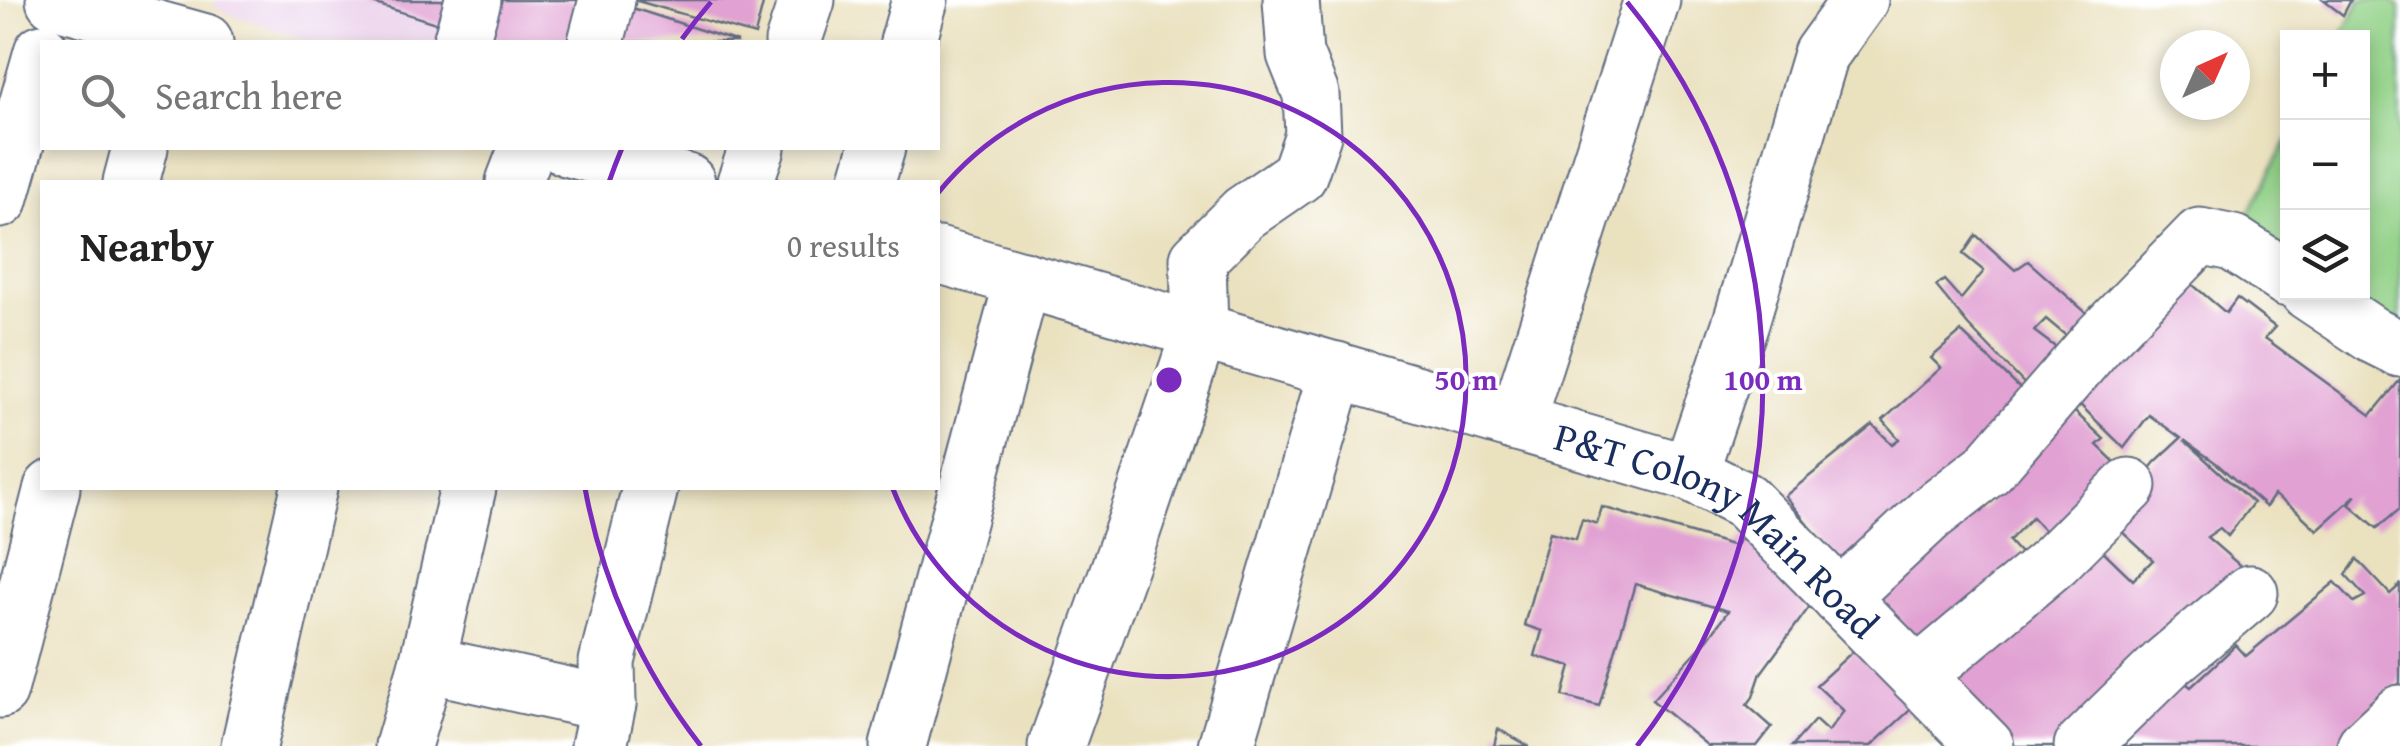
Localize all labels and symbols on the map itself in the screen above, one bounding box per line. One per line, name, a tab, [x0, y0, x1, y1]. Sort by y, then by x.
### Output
north arrow	[2160, 30, 2250, 120]
text: 50 m	[1434, 357, 1498, 401]
text: 100 m	[1724, 357, 1803, 401]
centre of rings	[1151, 362, 1187, 398]
street label: P&T Colony Main Road	[1548, 406, 1894, 652]

